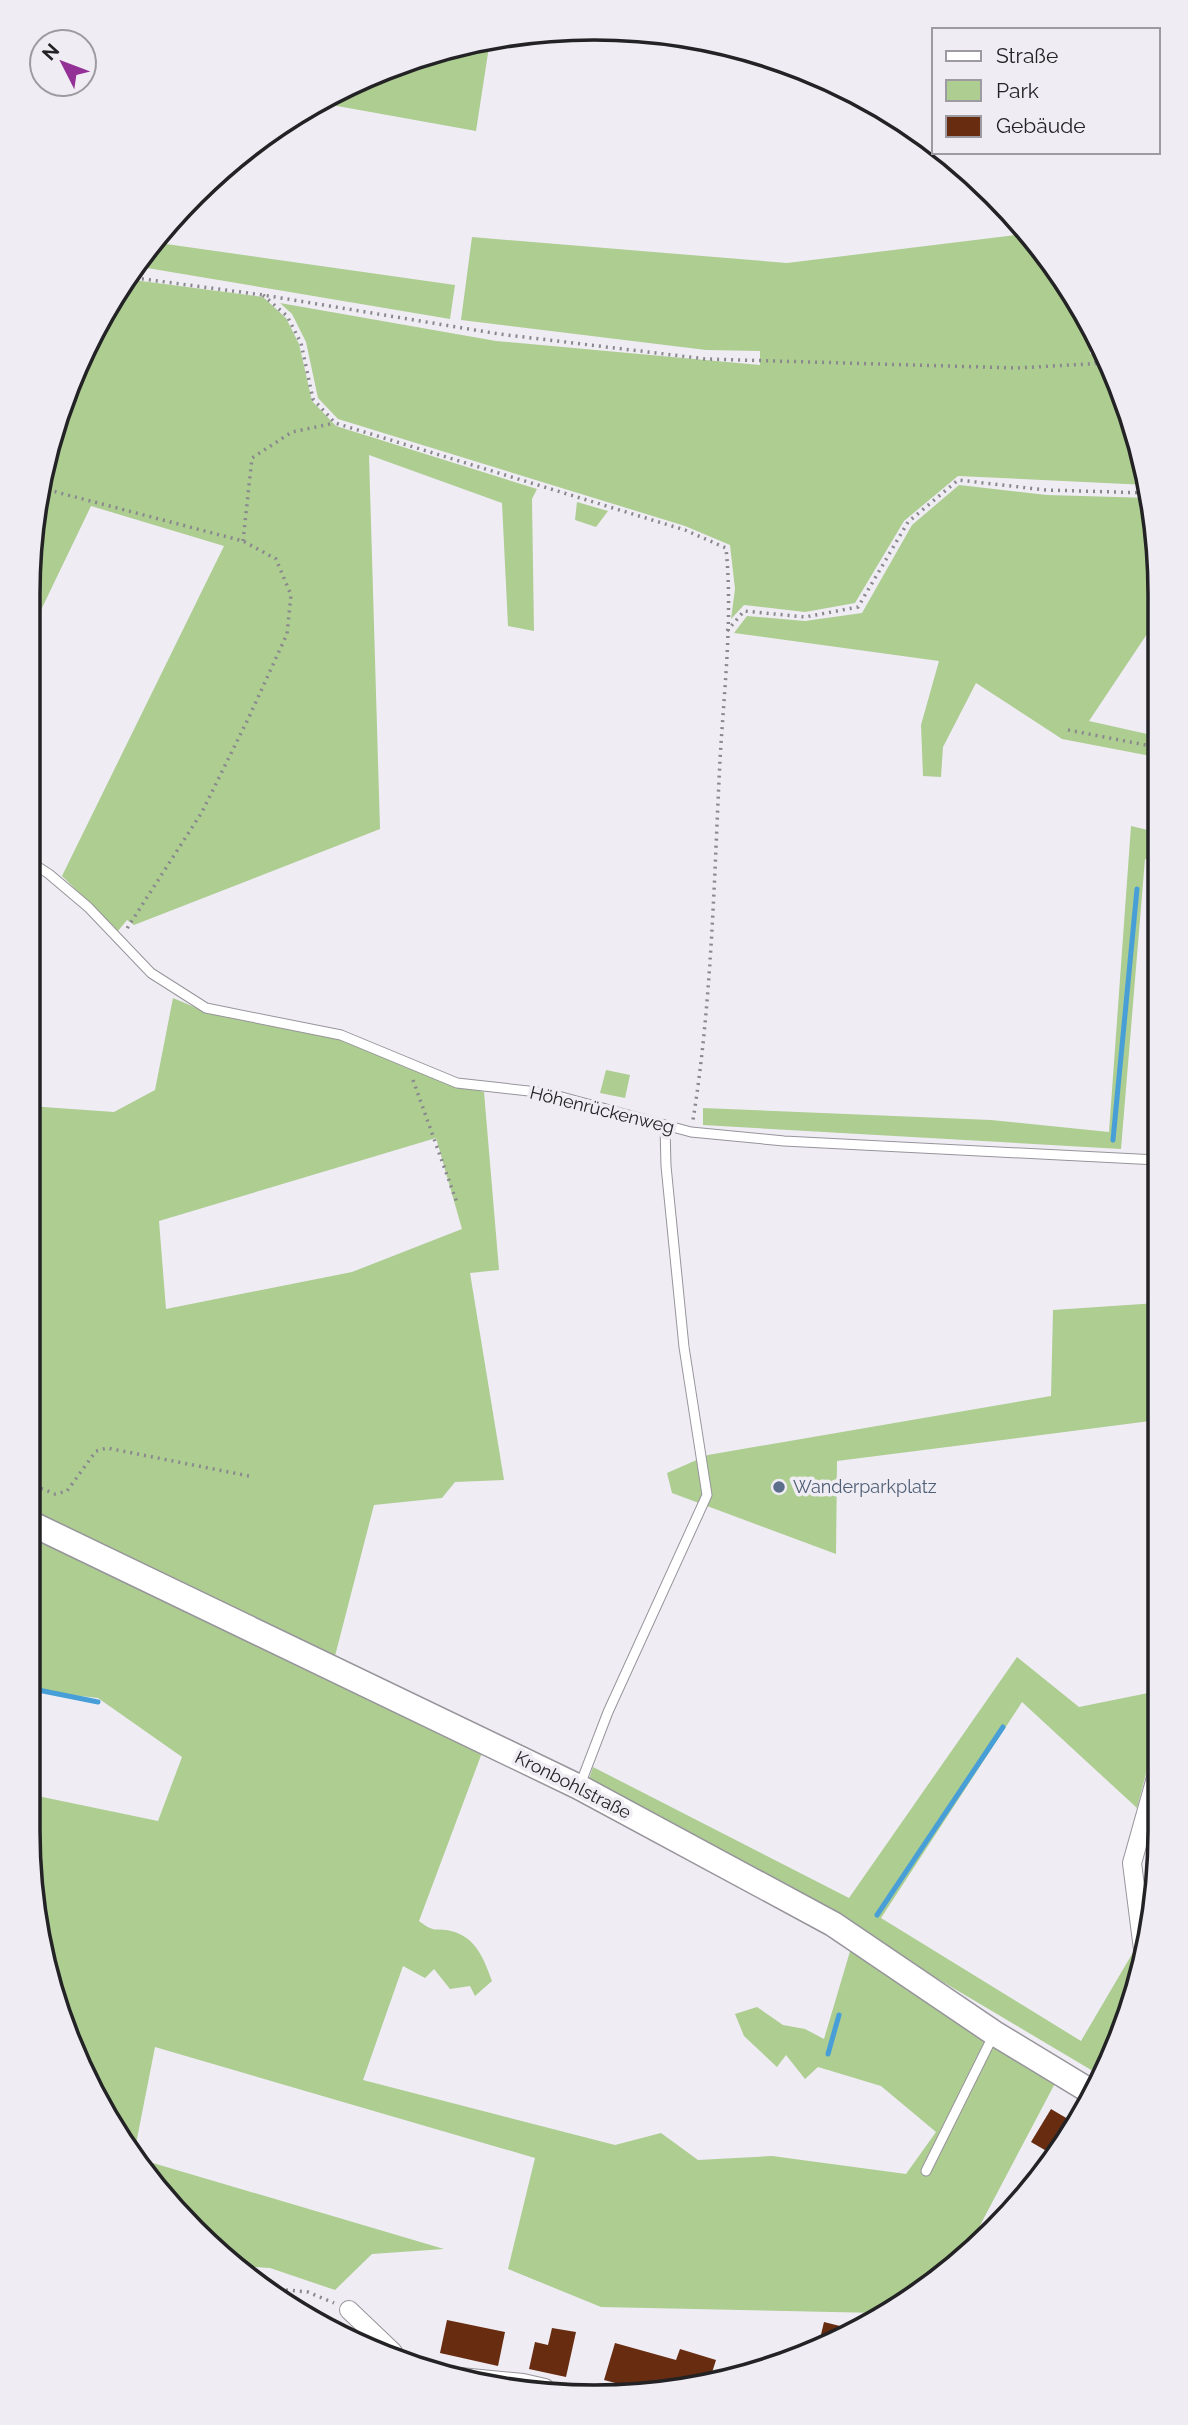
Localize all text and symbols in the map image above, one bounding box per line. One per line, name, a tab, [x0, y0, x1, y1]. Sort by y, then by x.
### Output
north arrow	[28, 28, 98, 98]
legend	[932, 28, 1160, 154]
text: N	[37, 39, 63, 64]
text: Straße	[996, 43, 1058, 68]
text: Park	[996, 78, 1039, 103]
text: Gebäude	[996, 113, 1086, 138]
street label: Höhenrückenweg	[528, 1081, 677, 1138]
place label: Wanderparkplatz	[793, 1476, 937, 1497]
marker: Wanderparkplatz	[771, 1479, 787, 1495]
street label: Kronbohlstraße	[512, 1746, 635, 1823]

